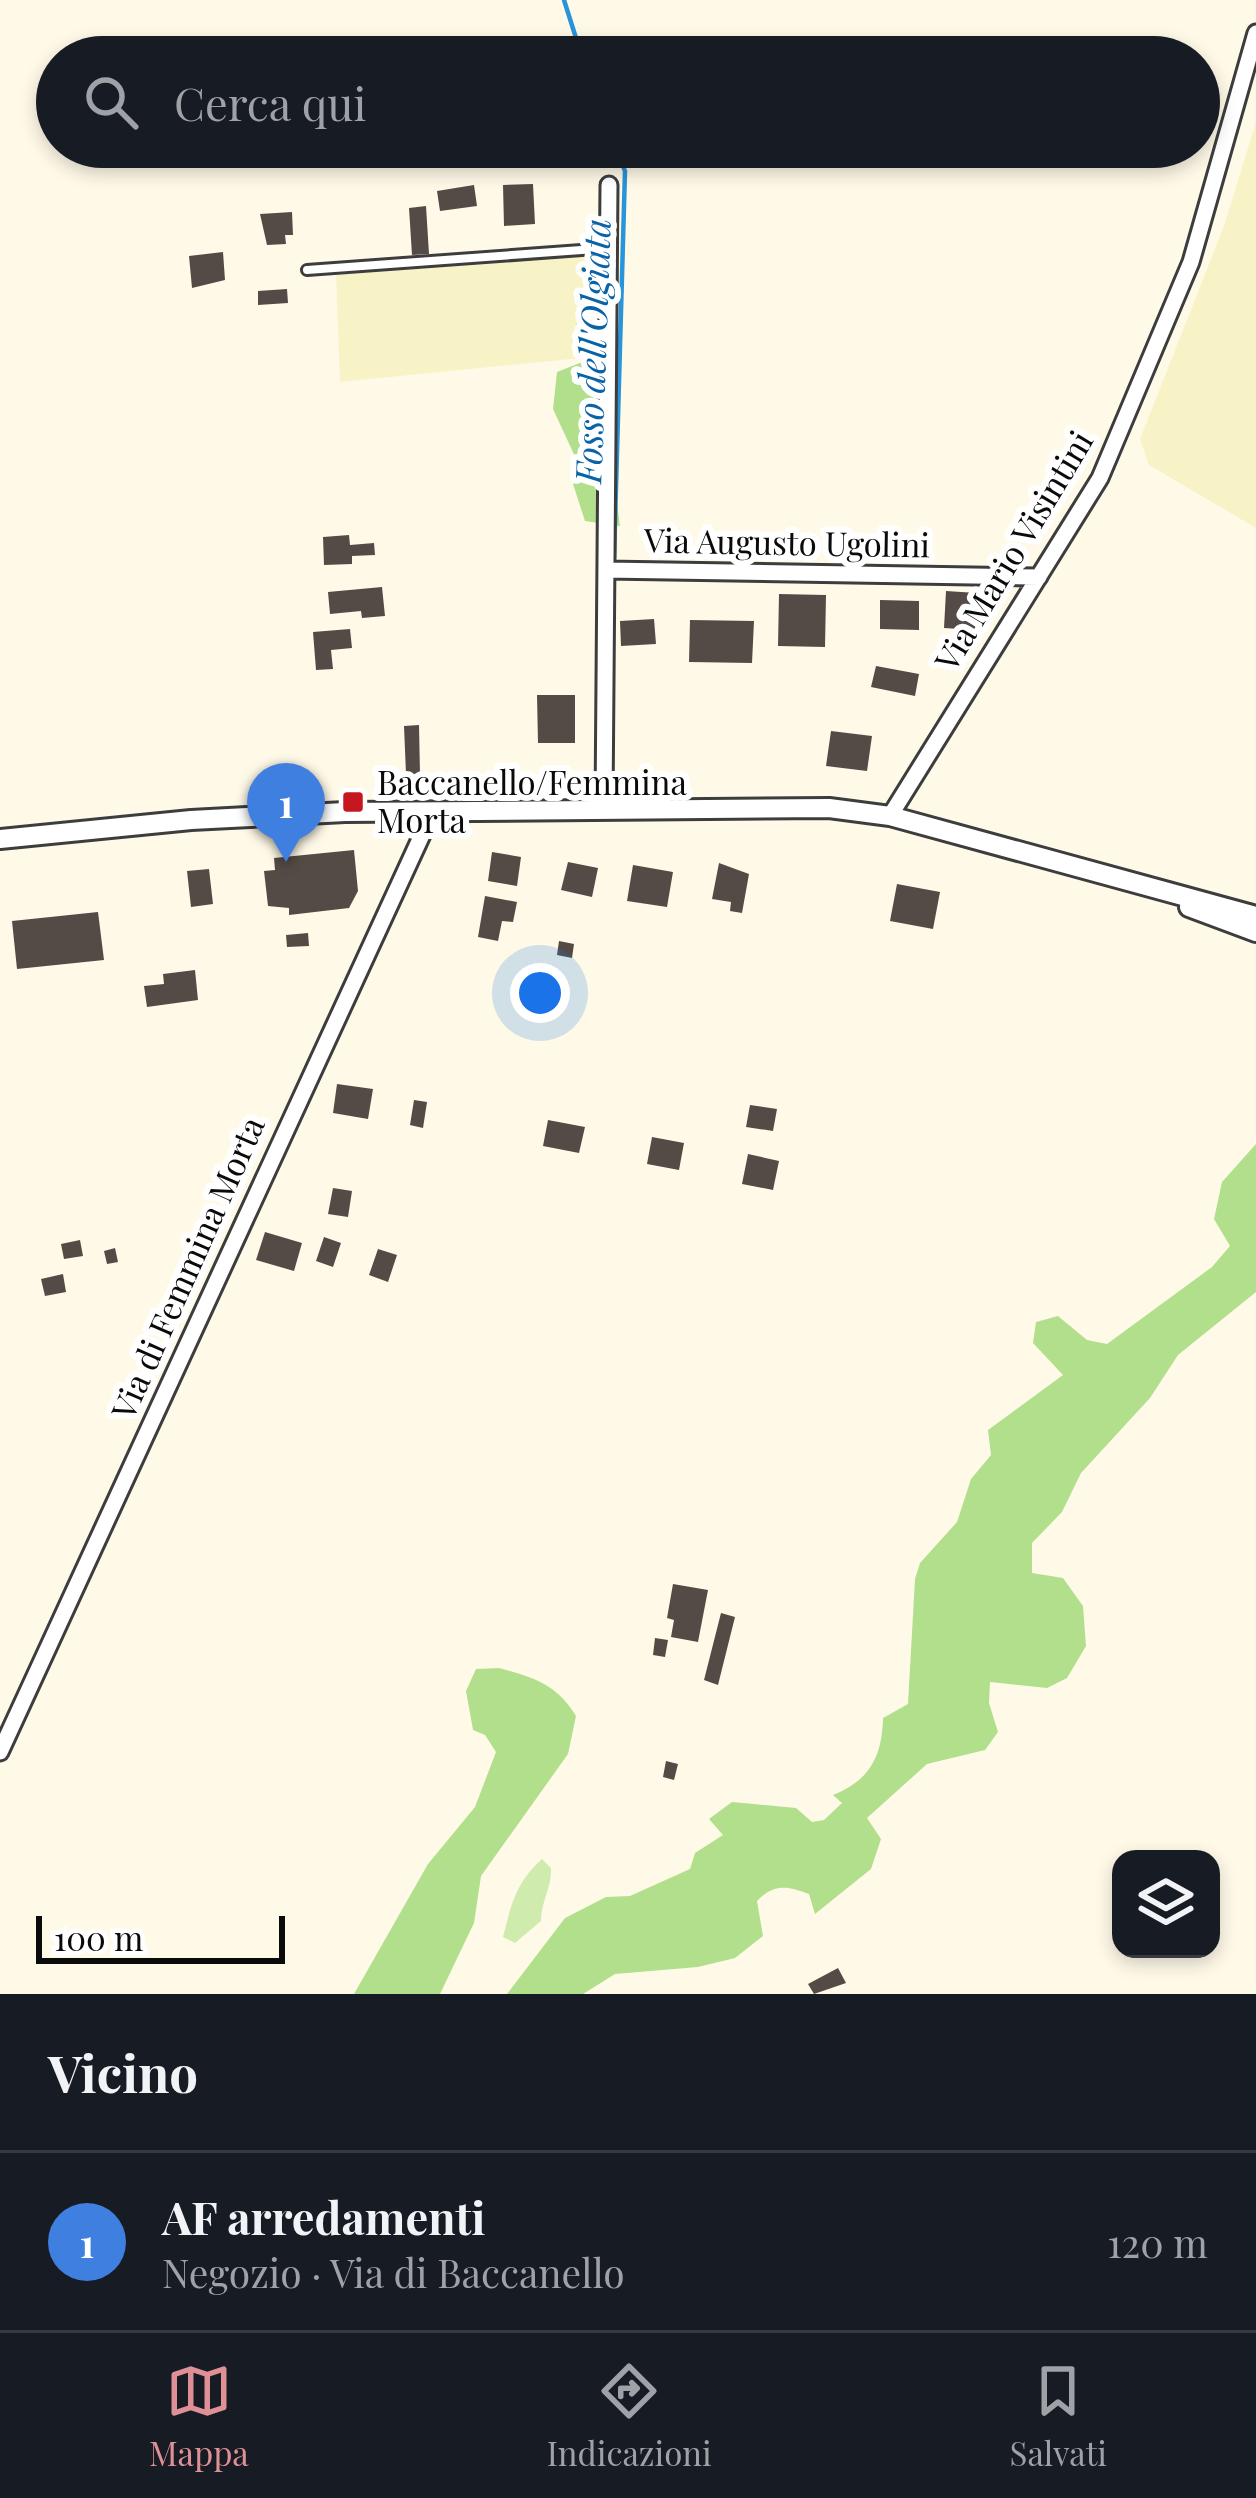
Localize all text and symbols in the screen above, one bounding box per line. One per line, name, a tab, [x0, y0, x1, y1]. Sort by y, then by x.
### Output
search box	[36, 36, 1220, 168]
icon: search	[78, 69, 144, 135]
text: Cerca qui	[174, 72, 366, 132]
water label: Fosso dell'Olgiata	[562, 218, 620, 486]
street label: Via Mario Visintini	[923, 422, 1101, 679]
street label: Via Augusto Ugolini	[643, 516, 930, 565]
place label: Baccanello/Femmina Morta	[377, 759, 687, 841]
pin: 1	[247, 763, 325, 862]
marker: Baccanello/Femmina Morta	[340, 789, 366, 815]
your location	[510, 963, 570, 1023]
street label: Via di Femmina Morta	[99, 1108, 273, 1426]
map controls	[1112, 1850, 1220, 1958]
button: layers	[1112, 1850, 1220, 1958]
scale bar	[36, 1910, 285, 1963]
text: 100 m	[54, 1915, 143, 1959]
text: Vicino	[48, 2038, 198, 2106]
text: AF arredamenti	[162, 2186, 486, 2246]
text: 1	[80, 2216, 94, 2268]
text: 120 m	[1107, 2216, 1208, 2268]
text: Negozio · Via di Baccanello	[162, 2246, 625, 2298]
tab: Mappa	[149, 2358, 249, 2474]
tab: Indicazioni	[547, 2358, 712, 2474]
tab: Salvati	[1010, 2358, 1107, 2474]

